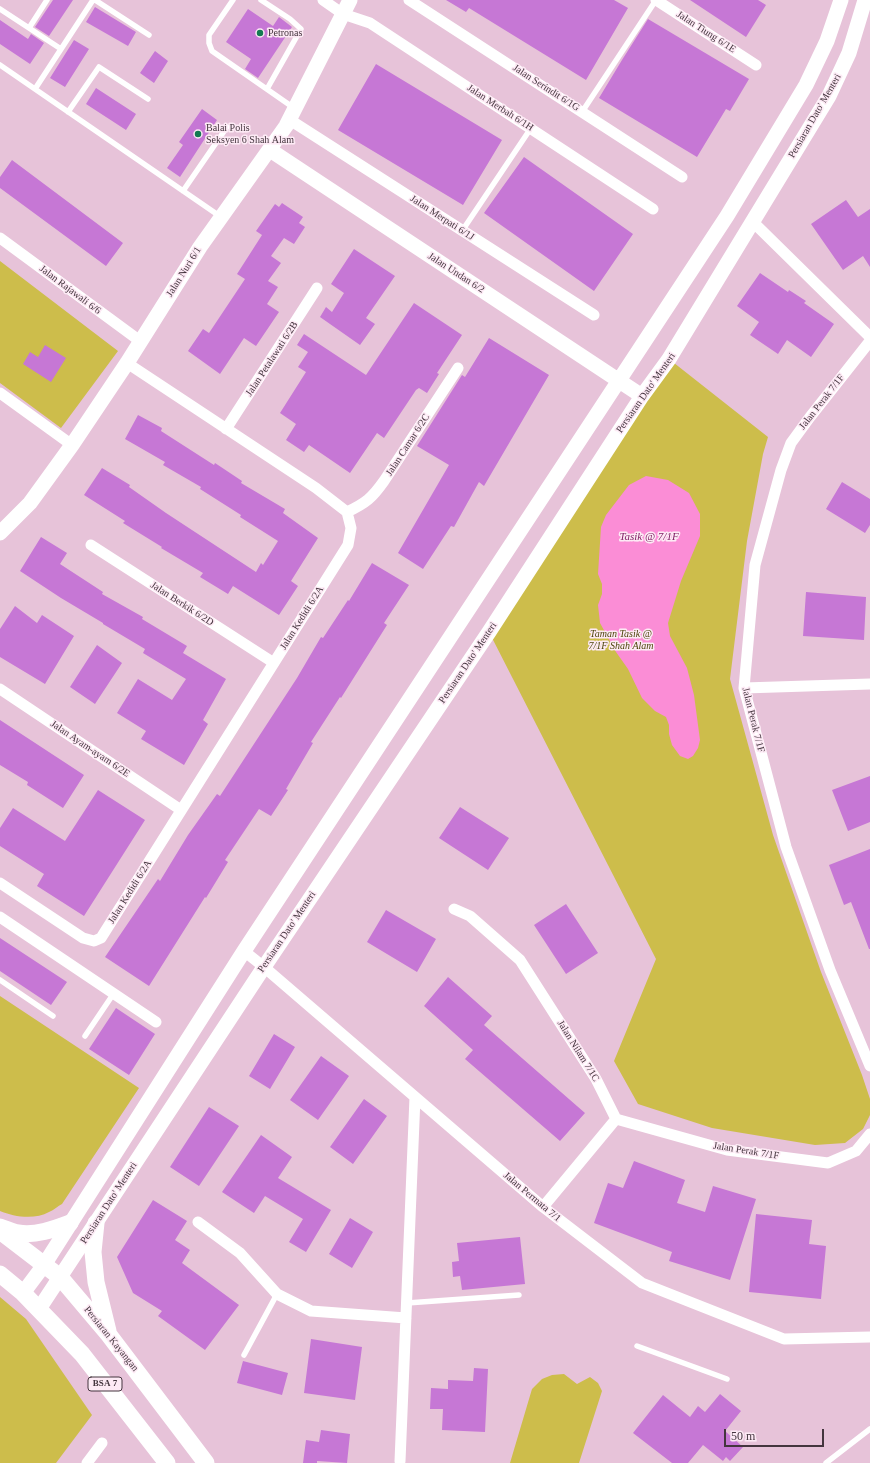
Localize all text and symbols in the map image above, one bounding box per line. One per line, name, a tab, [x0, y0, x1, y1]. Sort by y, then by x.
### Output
street label: Jalan Tiung 6/1E	[674, 8, 738, 56]
place label: Petronas	[268, 27, 302, 39]
marker: Petronas	[255, 28, 265, 38]
street label: Jalan Serindit 6/1G	[510, 62, 582, 114]
street label: Persiaran Dato' Menteri	[786, 72, 844, 160]
street label: Jalan Merbah 6/1H	[465, 82, 535, 134]
place label: Balai Polis Seksyen 6 Shah Alam	[206, 122, 294, 146]
marker: Balai Polis Seksyen 6 Shah Alam	[193, 129, 203, 139]
street label: Jalan Merpati 6/1J	[408, 193, 476, 243]
street label: Jalan Nuri 6/1	[164, 245, 204, 299]
street label: Jalan Undan 6/2	[425, 250, 487, 296]
street label: Jalan Rajawali 6/6	[37, 263, 103, 317]
street label: Jalan Petalawati 6/2B	[243, 319, 301, 399]
street label: Persiaran Dato' Menteri	[614, 351, 678, 435]
street label: Jalan Perak 7/1F	[797, 372, 847, 432]
street label: Jalan Camar 6/2C	[383, 412, 433, 478]
water label: Tasik @ 7/1F	[619, 530, 679, 544]
street label: Jalan Berkik 6/2D	[148, 579, 216, 629]
street label: Jalan Kedidi 6/2A	[278, 584, 326, 652]
street label: Persiaran Dato' Menteri	[436, 620, 500, 706]
park label: Taman Tasik @ 7/1F Shah Alam	[589, 628, 653, 652]
street label: Jalan Perak 7/1F	[739, 686, 767, 754]
street label: Jalan Ayam-ayam 6/2E	[48, 718, 132, 780]
street label: Jalan Kedidi 6/2A	[106, 858, 154, 926]
street label: Persiaran Dato' Menteri	[255, 889, 319, 975]
street label: Jalan Nilam 7/1C	[554, 1018, 602, 1084]
street label: Jalan Perak 7/1F	[712, 1140, 780, 1162]
street label: Persiaran Dato' Menteri	[78, 1160, 140, 1246]
street label: Jalan Permata 7/1	[501, 1170, 563, 1224]
street label: Persiaran Kayangan	[81, 1304, 141, 1374]
road number: BSA 7	[88, 1377, 122, 1391]
scale bar	[726, 1421, 826, 1447]
text: 50 m	[731, 1429, 755, 1443]

